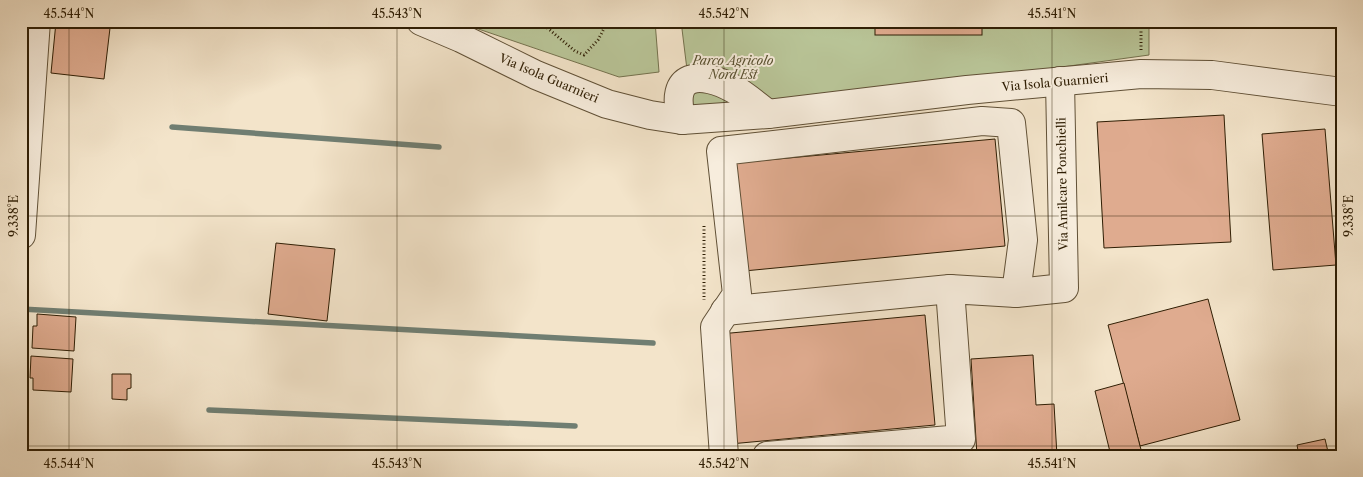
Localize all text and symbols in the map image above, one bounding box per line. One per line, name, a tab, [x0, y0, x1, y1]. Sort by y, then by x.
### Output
text: 45.544°N	[44, 6, 94, 21]
text: 45.543°N	[372, 6, 422, 21]
text: 45.542°N	[699, 6, 750, 21]
text: 45.541°N	[1028, 6, 1077, 21]
street label: Via Isola Guarnieri	[496, 50, 601, 106]
park label: Parco Agricolo Nord Est	[692, 53, 774, 82]
street label: Via Isola Guarnieri	[1000, 70, 1109, 94]
street label: Via Amilcare Ponchielli	[1053, 117, 1071, 252]
text: 9.338°E	[6, 195, 21, 237]
text: 9.338°E	[1341, 195, 1356, 237]
text: 45.544°N	[44, 456, 94, 471]
text: 45.543°N	[372, 456, 422, 471]
text: 45.542°N	[699, 456, 750, 471]
text: 45.541°N	[1028, 456, 1077, 471]

